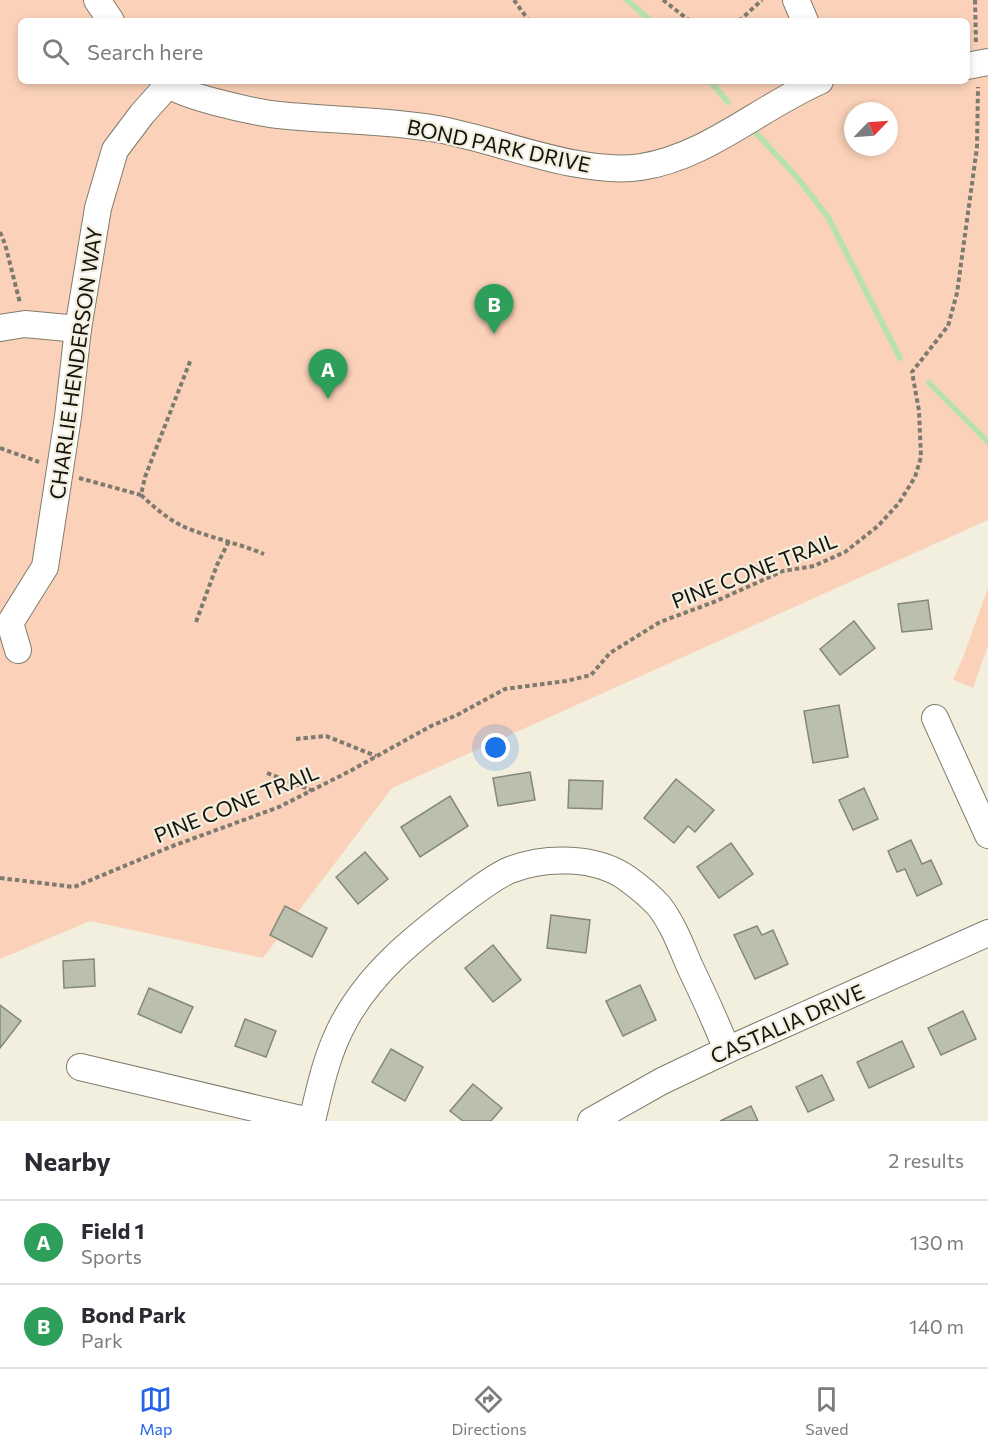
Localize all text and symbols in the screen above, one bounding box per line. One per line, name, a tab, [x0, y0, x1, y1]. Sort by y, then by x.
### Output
search box	[18, 18, 970, 84]
icon: search	[39, 35, 72, 68]
text: Search here	[87, 38, 203, 65]
north arrow	[844, 102, 898, 156]
street label: BOND PARK DRIVE	[405, 113, 593, 177]
street label: CHARLIE HENDERSON WAY	[44, 225, 107, 501]
pin: B	[474, 284, 514, 334]
pin: A	[308, 350, 348, 399]
street label: PINE CONE TRAIL	[668, 527, 840, 613]
your location	[481, 733, 510, 762]
street label: PINE CONE TRAIL	[150, 759, 322, 847]
street label: CASTALIA DRIVE	[706, 978, 868, 1068]
text: Nearby	[24, 1145, 111, 1176]
text: 2 results	[888, 1148, 964, 1172]
text: Field 1	[81, 1217, 144, 1244]
text: A	[36, 1230, 51, 1254]
text: 130 m	[910, 1230, 964, 1254]
text: Sports	[81, 1244, 142, 1268]
text: Bond Park	[81, 1301, 186, 1328]
text: B	[37, 1314, 50, 1338]
text: 140 m	[909, 1314, 964, 1338]
text: Park	[81, 1328, 123, 1352]
tab: Map	[139, 1383, 172, 1438]
tab: Directions	[451, 1383, 526, 1438]
tab: Saved	[805, 1383, 849, 1438]

